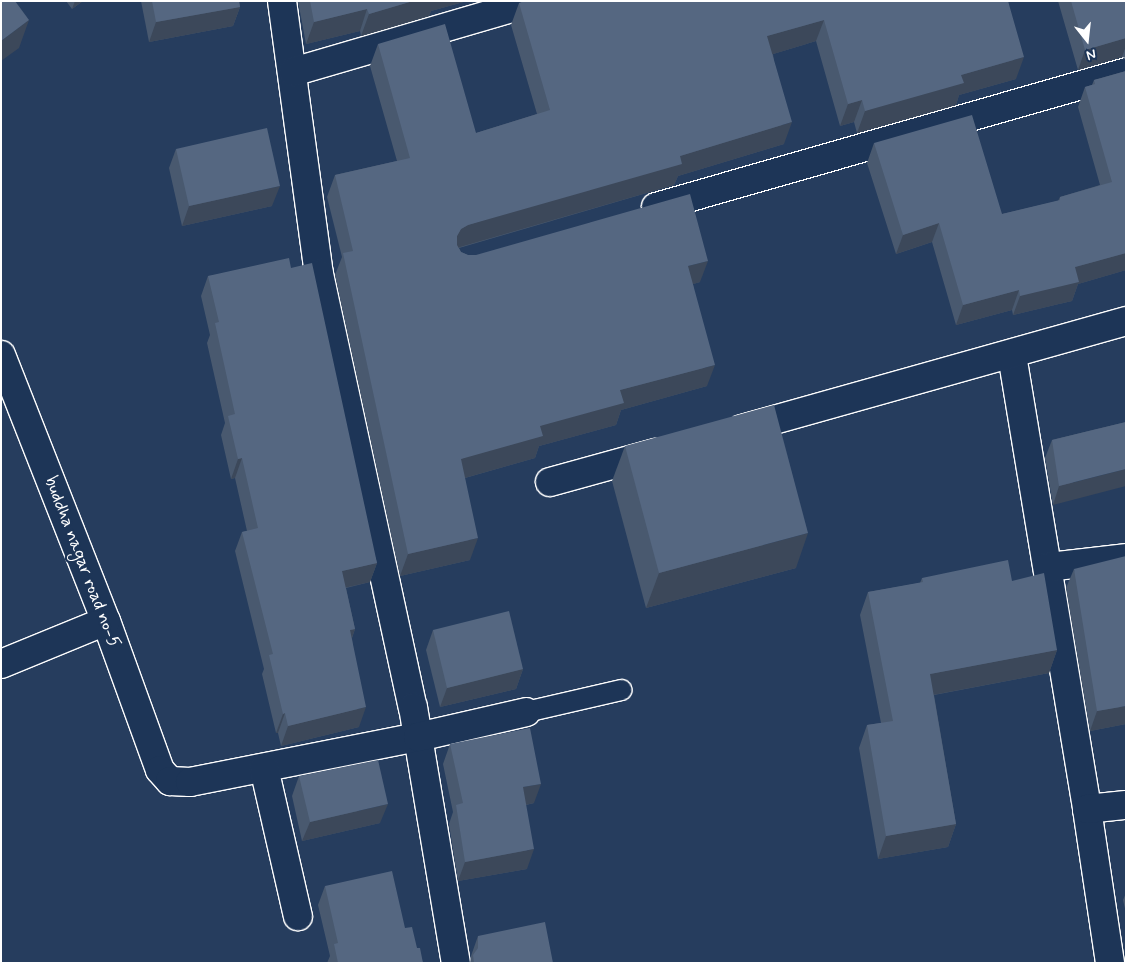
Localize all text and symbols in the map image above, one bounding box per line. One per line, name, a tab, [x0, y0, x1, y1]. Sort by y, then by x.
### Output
north arrow	[1062, 15, 1112, 65]
text: N	[1084, 44, 1098, 64]
street label: buddha nagar road no-5	[40, 474, 124, 650]

